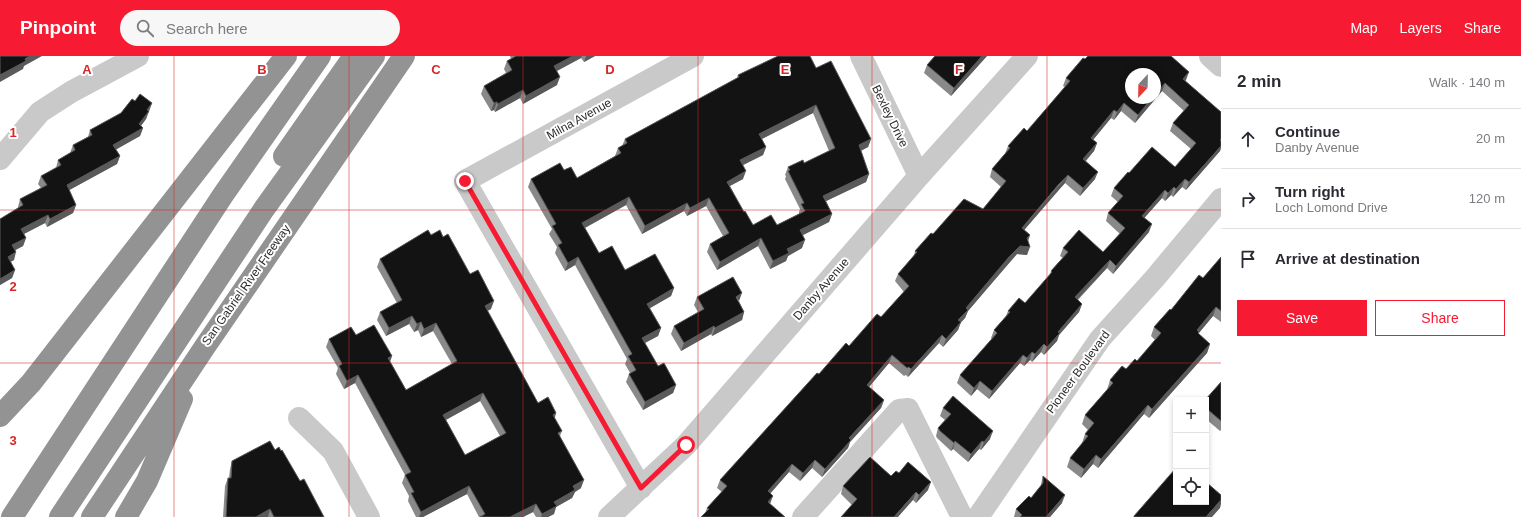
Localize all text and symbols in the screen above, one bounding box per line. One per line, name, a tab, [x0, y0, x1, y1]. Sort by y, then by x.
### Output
search box	[120, 10, 400, 46]
text: Pinpoint	[20, 17, 96, 38]
icon: search	[134, 17, 156, 39]
text: Search here	[166, 20, 248, 37]
text: Map	[1350, 20, 1378, 36]
text: Layers	[1400, 20, 1442, 36]
text: Share	[1464, 20, 1501, 36]
text: A	[82, 62, 92, 77]
text: B	[257, 62, 267, 77]
text: C	[431, 62, 441, 77]
text: D	[605, 62, 615, 77]
text: E	[781, 62, 790, 77]
text: F	[955, 62, 963, 77]
north arrow	[1125, 68, 1161, 104]
text: 2 min	[1237, 72, 1281, 91]
text: Walk · 140 m	[1429, 75, 1505, 90]
street label: Bexley Drive	[869, 83, 911, 150]
street label: Milna Avenue	[544, 95, 614, 143]
text: Continue	[1275, 123, 1340, 140]
text: 1	[9, 125, 17, 140]
icon: ahead	[1237, 128, 1259, 150]
text: 20 m	[1476, 131, 1505, 146]
text: Danby Avenue	[1275, 140, 1359, 155]
route end	[456, 172, 474, 190]
text: Turn right	[1275, 183, 1345, 200]
icon: right	[1237, 188, 1259, 210]
text: 120 m	[1469, 191, 1505, 206]
text: Loch Lomond Drive	[1275, 200, 1388, 215]
street label: San Gabriel River Freeway	[199, 222, 293, 348]
icon: arrive	[1237, 248, 1259, 270]
text: Arrive at destination	[1275, 250, 1420, 267]
street label: Danby Avenue	[790, 255, 852, 323]
text: 2	[9, 279, 17, 294]
button: Save	[1237, 300, 1367, 336]
button: Share	[1375, 300, 1505, 336]
street label: Pioneer Boulevard	[1043, 328, 1113, 416]
map controls	[1173, 397, 1209, 505]
button: +	[1173, 397, 1209, 433]
text: 3	[9, 433, 17, 448]
button: −	[1173, 433, 1209, 469]
route start	[677, 436, 695, 454]
button: locate	[1173, 469, 1209, 505]

